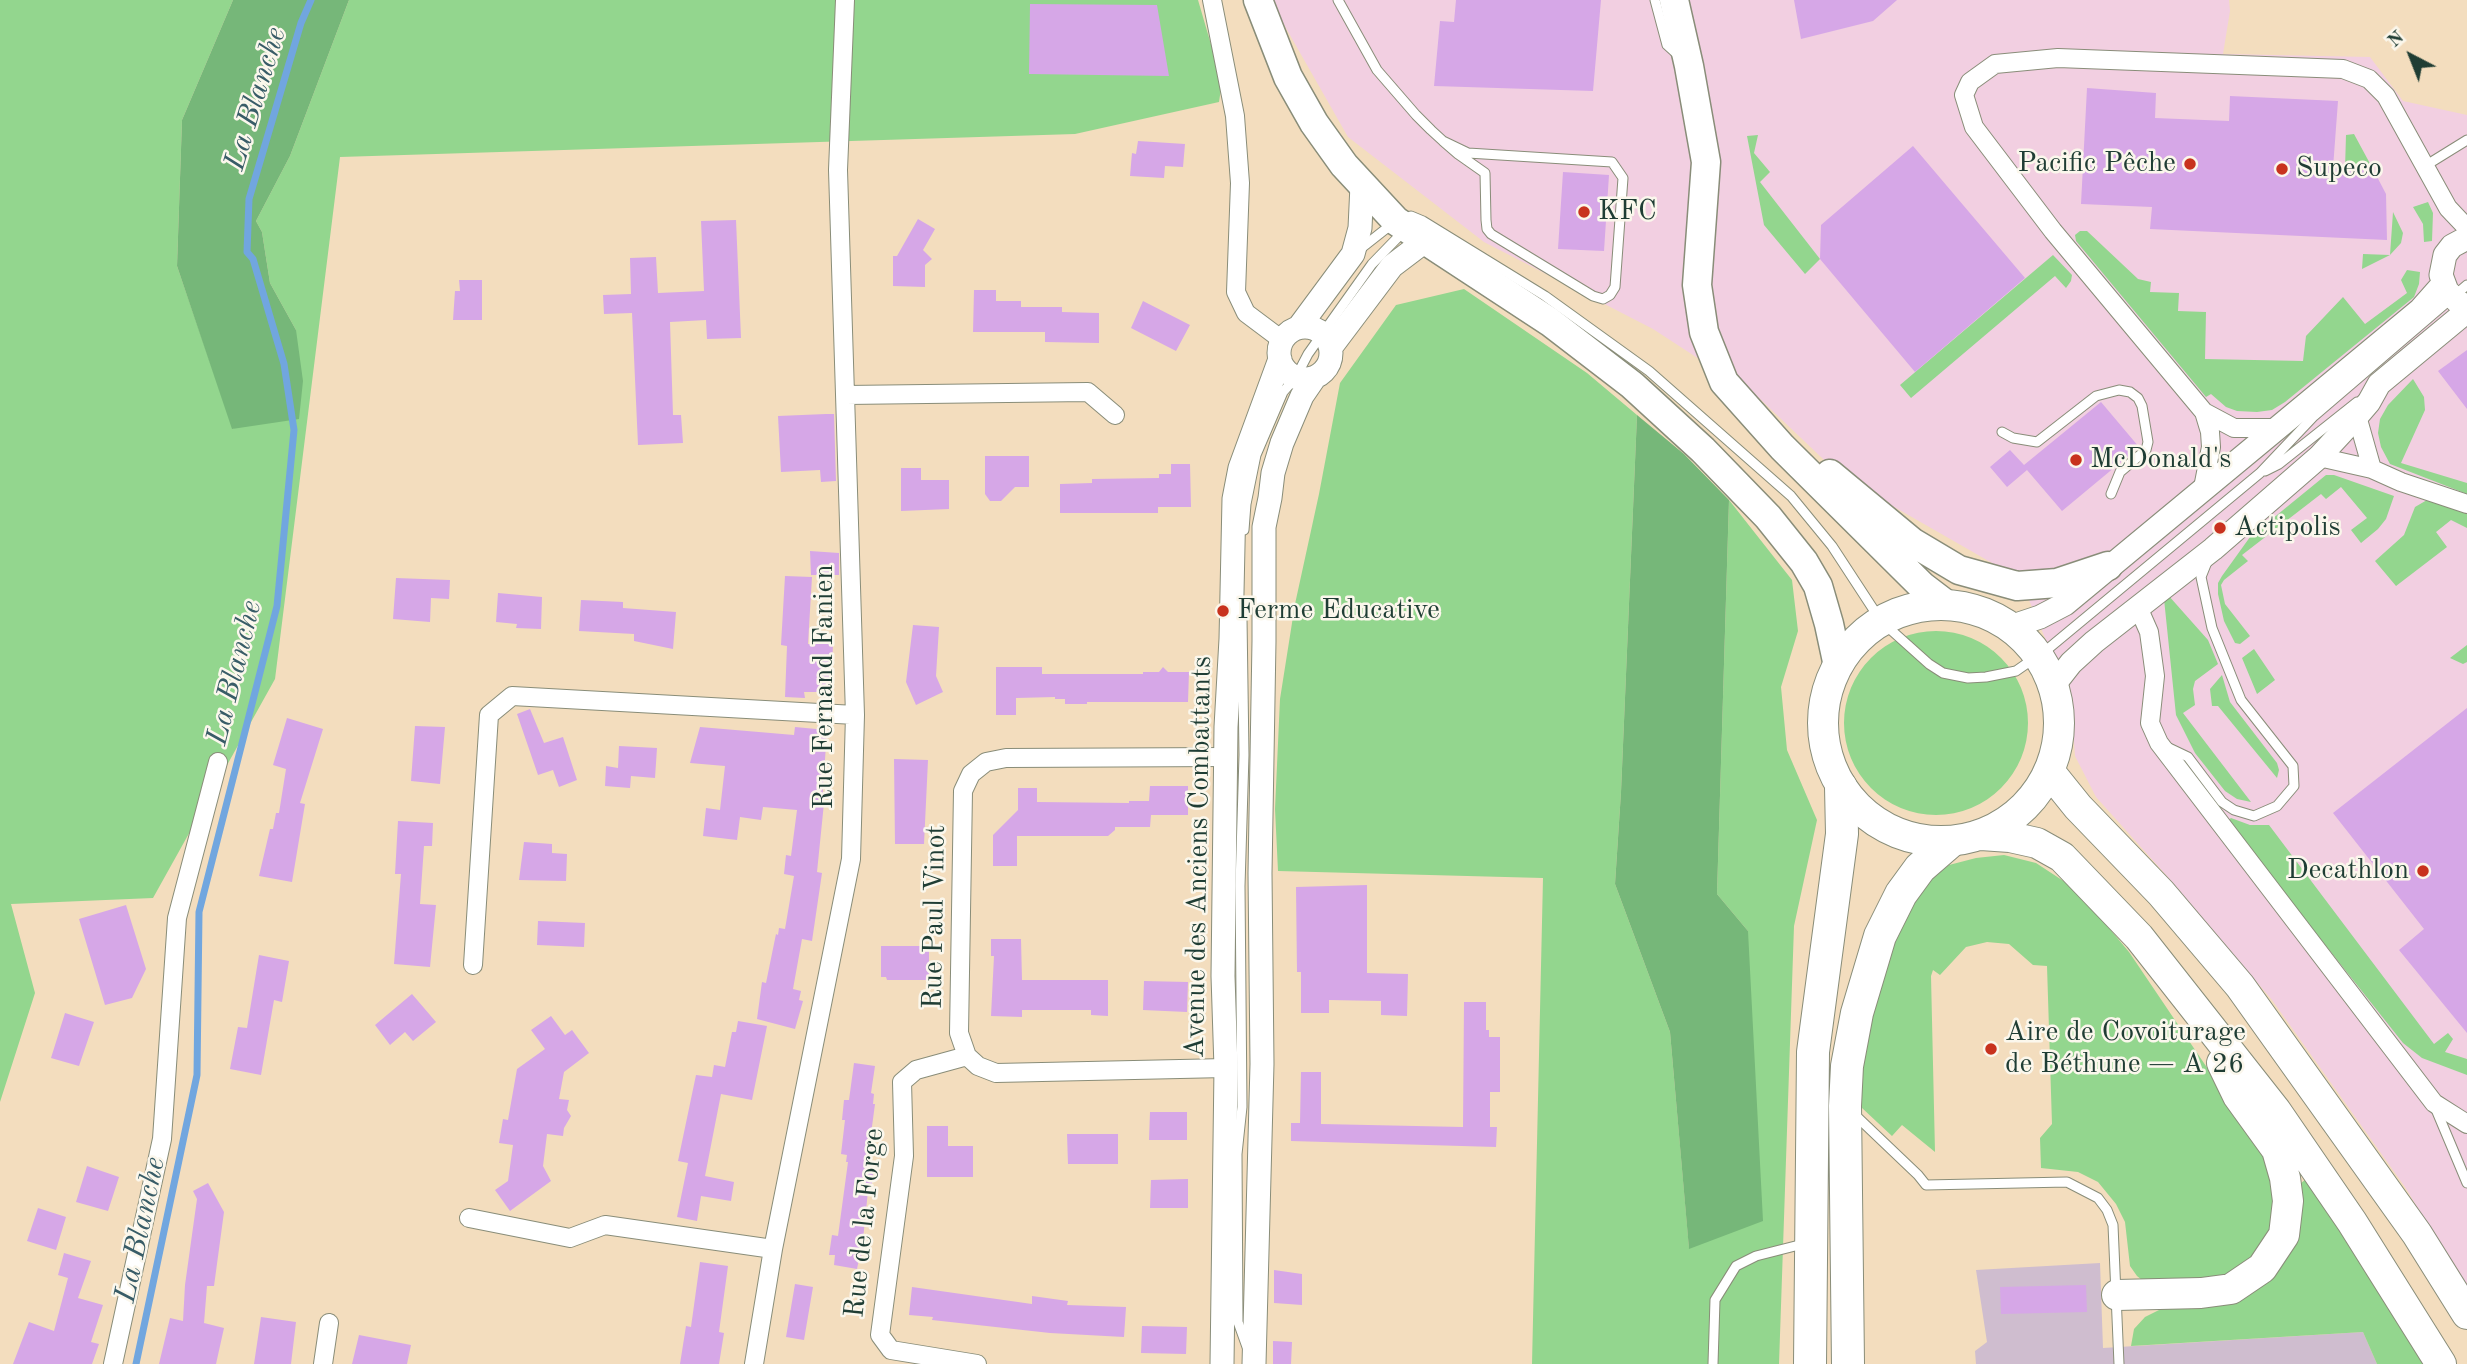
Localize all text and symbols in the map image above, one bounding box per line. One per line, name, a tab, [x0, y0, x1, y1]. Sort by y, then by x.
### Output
north arrow	[2376, 21, 2446, 91]
water label: La Blanche	[217, 23, 295, 175]
text: N	[2385, 28, 2408, 52]
place label: Pacific Pêche	[2017, 147, 2176, 181]
place label: Supeco	[2296, 152, 2382, 186]
marker: Pacific Pêche	[2182, 156, 2198, 172]
marker: Supeco	[2274, 161, 2290, 177]
place label: KFC	[1598, 195, 1657, 229]
marker: KFC	[1576, 204, 1592, 220]
place label: McDonald's	[2090, 443, 2231, 477]
marker: McDonald's	[2068, 452, 2084, 468]
place label: Actipolis	[2234, 511, 2341, 545]
marker: Actipolis	[2212, 520, 2228, 536]
street label: Rue Fernand Fanien	[808, 564, 842, 810]
place label: Ferme Educative	[1237, 594, 1440, 628]
water label: La Blanche	[200, 597, 270, 749]
marker: Ferme Educative	[1215, 603, 1231, 619]
street label: Avenue des Anciens Combattants	[1179, 656, 1219, 1058]
street label: Rue Paul Vinot	[917, 824, 953, 1010]
place label: Decathlon	[2287, 854, 2409, 888]
marker: Decathlon	[2415, 863, 2431, 879]
place label: Aire de Covoiturage de Béthune − A 26	[2005, 1016, 2246, 1082]
marker: Aire de Covoiturage de Béthune − A 26	[1983, 1041, 1999, 1057]
street label: Rue de la Forge	[838, 1126, 892, 1320]
water label: La Blanche	[108, 1154, 174, 1306]

